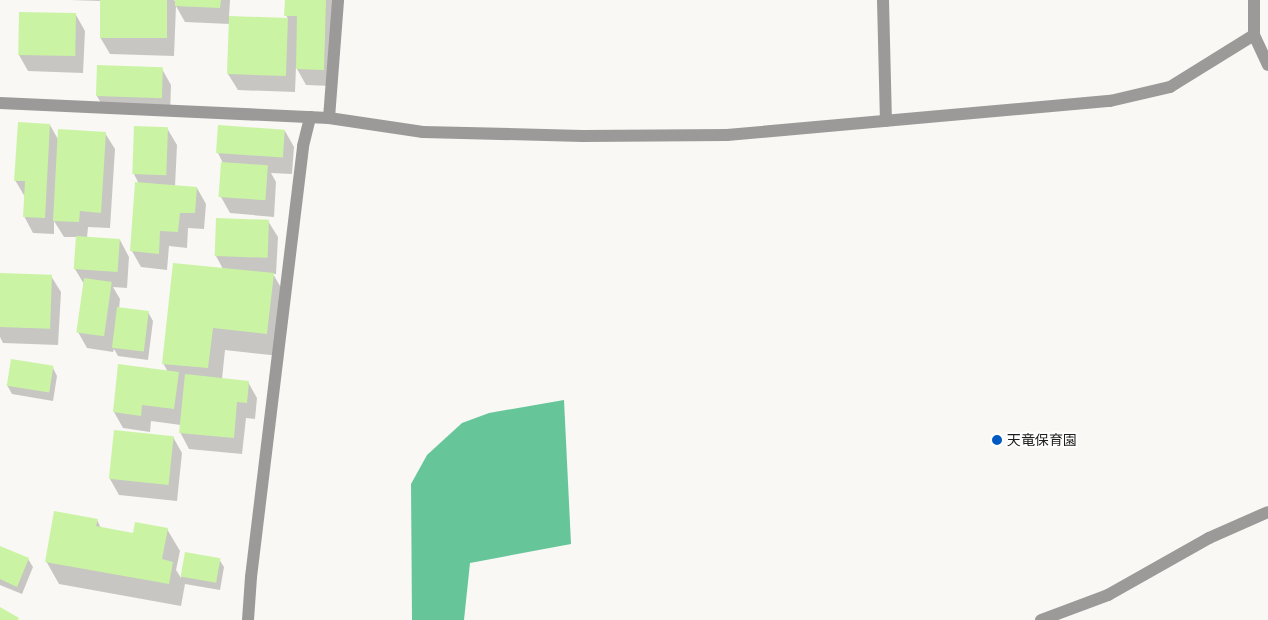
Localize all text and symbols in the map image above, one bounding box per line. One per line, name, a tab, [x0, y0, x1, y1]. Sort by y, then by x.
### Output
place label: 天竜保育園	[1007, 432, 1077, 448]
marker: 天竜保育園	[991, 434, 1003, 446]

